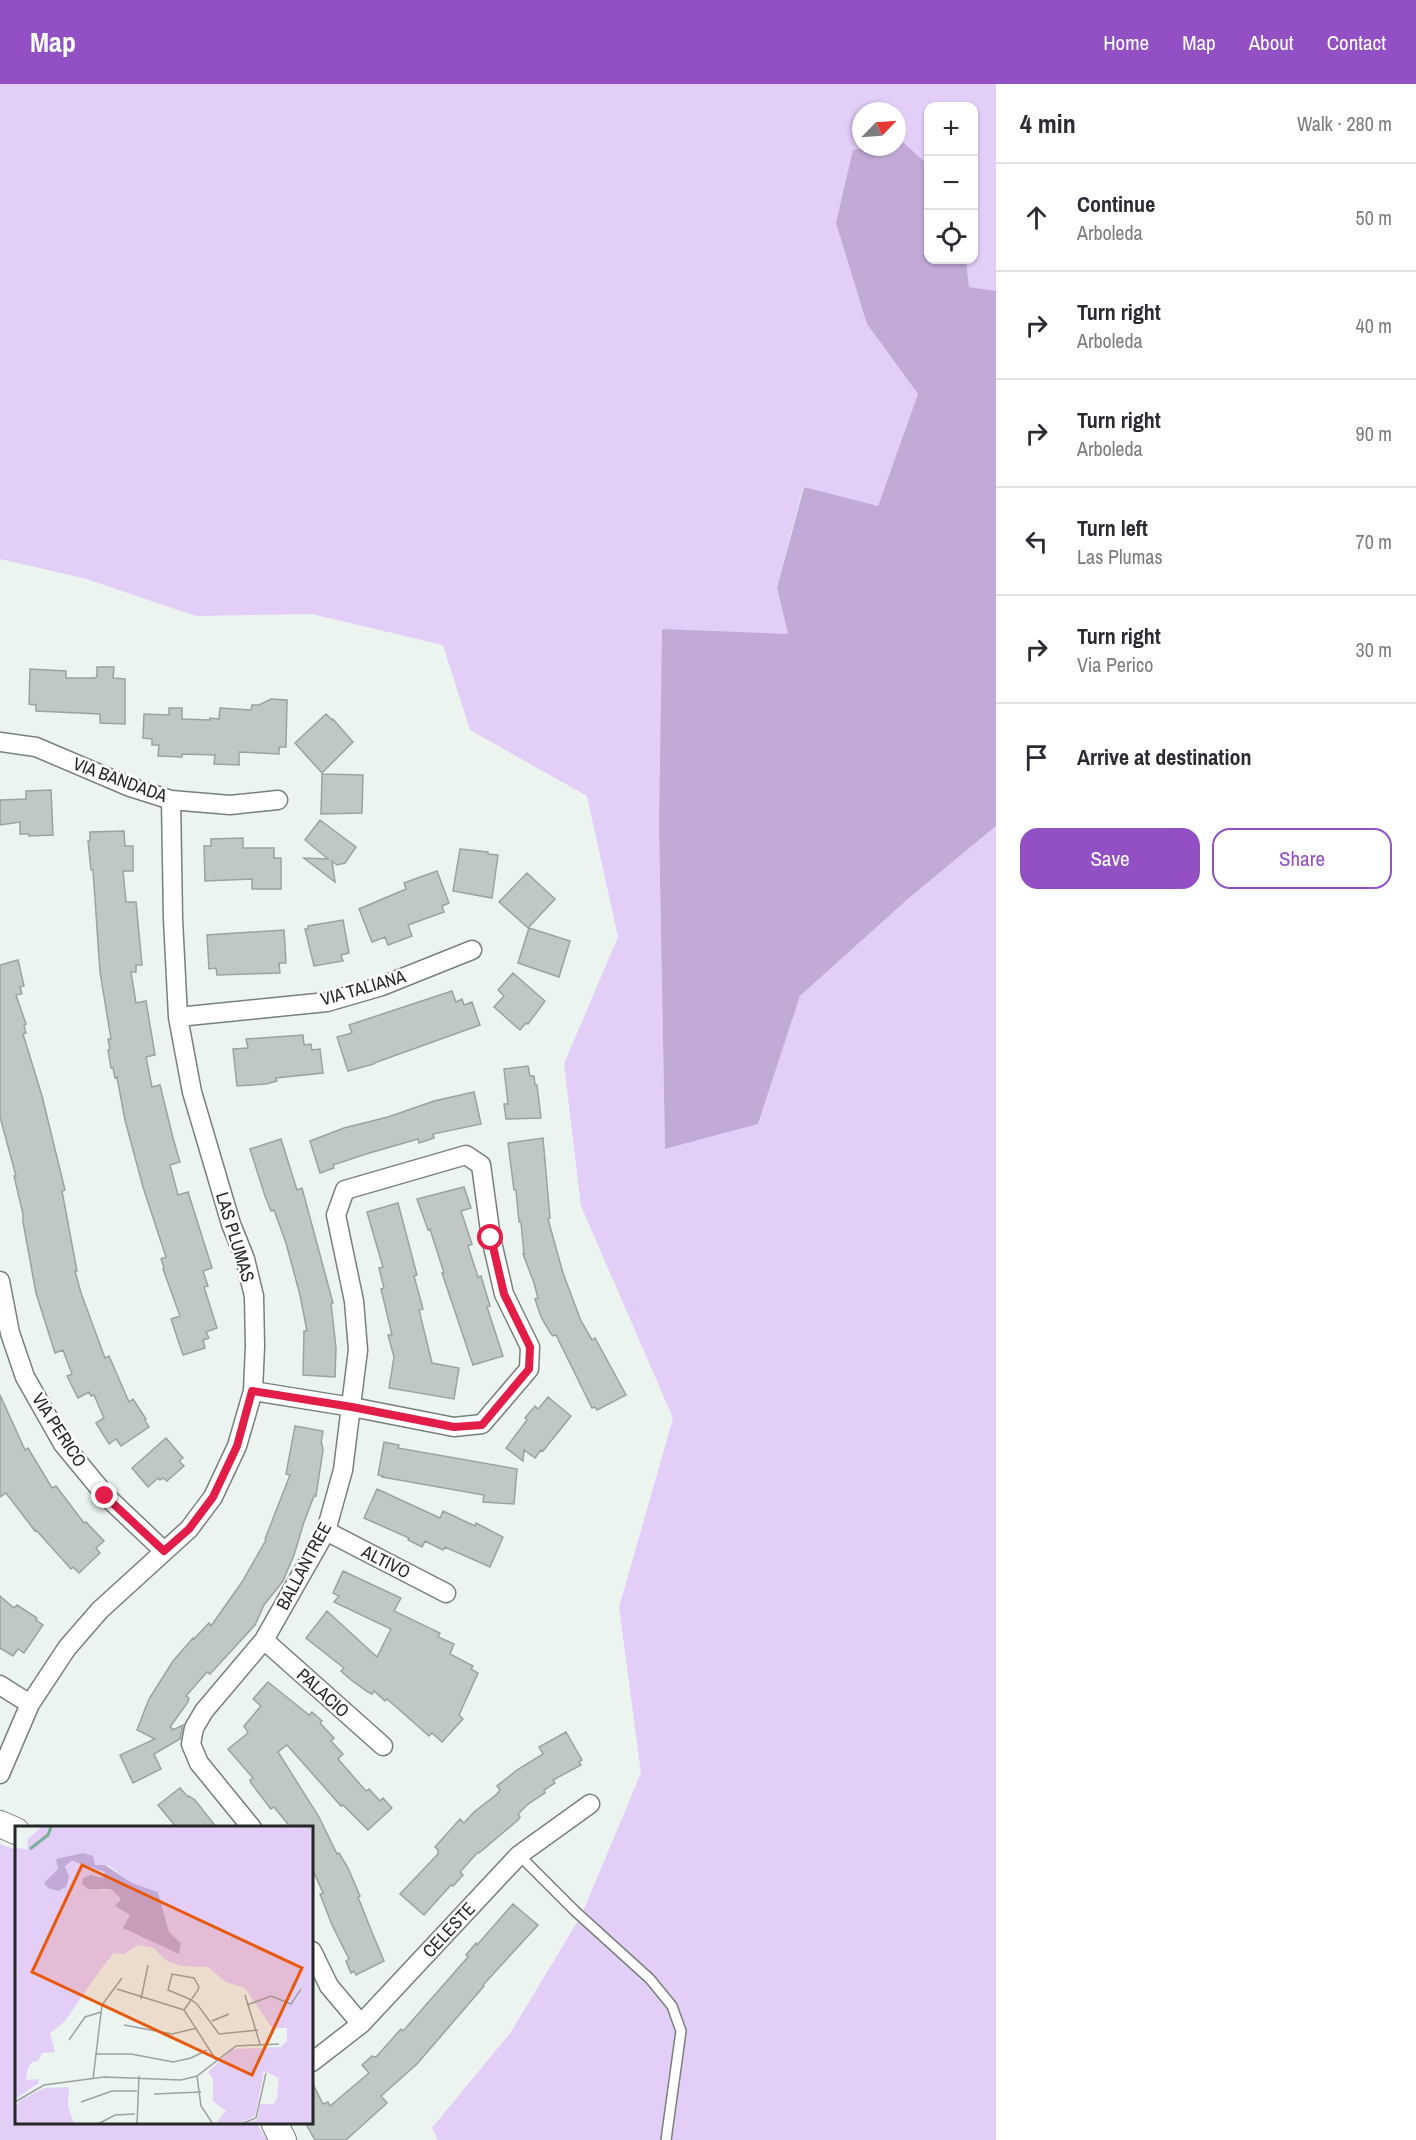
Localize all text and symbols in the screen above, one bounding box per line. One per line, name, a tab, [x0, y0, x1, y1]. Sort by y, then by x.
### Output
text: Map	[30, 23, 76, 61]
text: Home	[1103, 28, 1149, 57]
text: Map	[1182, 28, 1216, 57]
text: About	[1249, 28, 1294, 57]
text: Contact	[1327, 28, 1386, 57]
north arrow	[852, 102, 906, 156]
map controls	[924, 102, 978, 264]
button: +	[924, 102, 978, 156]
text: 4 min	[1020, 106, 1076, 141]
text: Walk · 280 m	[1297, 110, 1392, 137]
button: −	[924, 156, 978, 210]
text: Continue	[1077, 189, 1155, 219]
icon: ahead	[1020, 201, 1053, 234]
text: 50 m	[1356, 204, 1392, 231]
button: locate	[924, 210, 978, 264]
text: Arboleda	[1077, 219, 1143, 246]
text: Turn right	[1077, 297, 1161, 327]
icon: right	[1020, 309, 1053, 342]
text: 40 m	[1356, 312, 1392, 339]
text: Arboleda	[1077, 327, 1143, 354]
text: Turn right	[1077, 405, 1161, 435]
icon: right	[1020, 417, 1053, 450]
text: 90 m	[1356, 420, 1392, 447]
text: Arboleda	[1077, 435, 1143, 462]
text: Turn left	[1077, 513, 1148, 543]
icon: left	[1020, 525, 1053, 558]
text: 70 m	[1356, 528, 1392, 555]
text: Las Plumas	[1077, 543, 1163, 570]
text: Turn right	[1077, 621, 1161, 651]
icon: right	[1020, 633, 1053, 666]
text: 30 m	[1356, 636, 1392, 663]
text: Via Perico	[1077, 651, 1153, 678]
icon: arrive	[1020, 741, 1053, 774]
text: Arrive at destination	[1077, 742, 1251, 772]
street label: VIA BANDADA	[70, 751, 171, 808]
button: Save	[1020, 828, 1200, 889]
button: Share	[1212, 828, 1392, 889]
street label: VIA TALIANA	[317, 963, 408, 1012]
street label: LAS PLUMAS	[210, 1189, 261, 1285]
route start	[477, 1224, 503, 1250]
street label: VIA PERICO	[26, 1388, 93, 1472]
route end	[91, 1482, 117, 1508]
street label: BALLANTREE	[270, 1518, 337, 1614]
street label: ALTIVO	[357, 1538, 415, 1584]
street label: PALACIO	[292, 1662, 355, 1723]
inset map	[15, 1826, 314, 2125]
street label: CELESTE	[417, 1897, 481, 1963]

